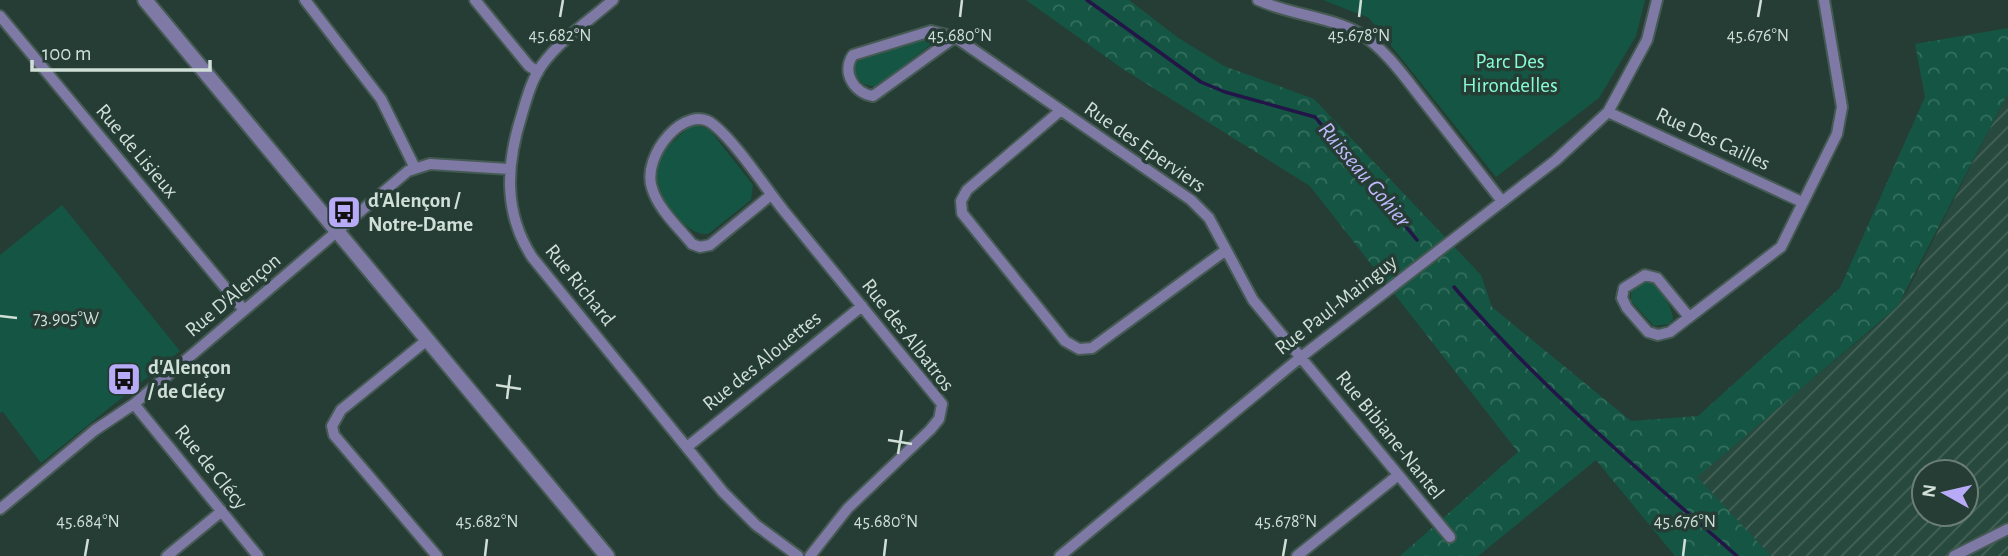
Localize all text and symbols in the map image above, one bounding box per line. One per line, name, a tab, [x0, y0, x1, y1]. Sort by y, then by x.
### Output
text: 45.682°N	[528, 27, 592, 45]
text: 45.680°N	[928, 27, 992, 45]
text: 45.678°N	[1328, 27, 1390, 45]
text: 45.676°N	[1727, 27, 1789, 45]
scale bar	[32, 28, 210, 72]
text: 100 m	[42, 43, 92, 64]
park label: Parc Des Hirondelles	[1462, 51, 1558, 96]
street label: Rue des Eperviers	[1081, 98, 1209, 196]
street label: Rue de Lisieux	[92, 100, 182, 202]
street label: Rue Des Cailles	[1653, 103, 1773, 175]
water label: Ruisseau Gohier	[1314, 118, 1415, 232]
place label: d'Alençon / Notre-Dame	[368, 190, 473, 235]
bus stop icon: d'Alençon / Notre-Dame	[325, 193, 363, 231]
street label: Rue Richard	[541, 240, 619, 330]
street label: Rue D'Alençon	[181, 249, 285, 341]
street label: Rue Paul-Mainguy	[1271, 251, 1401, 359]
street label: Rue des Albatros	[858, 275, 958, 395]
street label: Rue des Alouettes	[699, 307, 825, 415]
text: 73.905°W	[33, 310, 99, 328]
place label: d'Alençon / de Clécy	[147, 357, 231, 402]
bus stop icon: d'Alençon / de Clécy	[105, 360, 143, 398]
street label: Rue Bibiane-Nantel	[1332, 367, 1448, 503]
street label: Rue de Clécy	[171, 421, 251, 513]
north arrow	[1910, 458, 1980, 528]
text: N	[1919, 483, 1940, 499]
text: 45.684°N	[56, 513, 120, 531]
text: 45.682°N	[455, 513, 519, 531]
text: 45.680°N	[854, 513, 918, 531]
text: 45.678°N	[1255, 513, 1317, 531]
text: 45.676°N	[1654, 513, 1716, 531]

